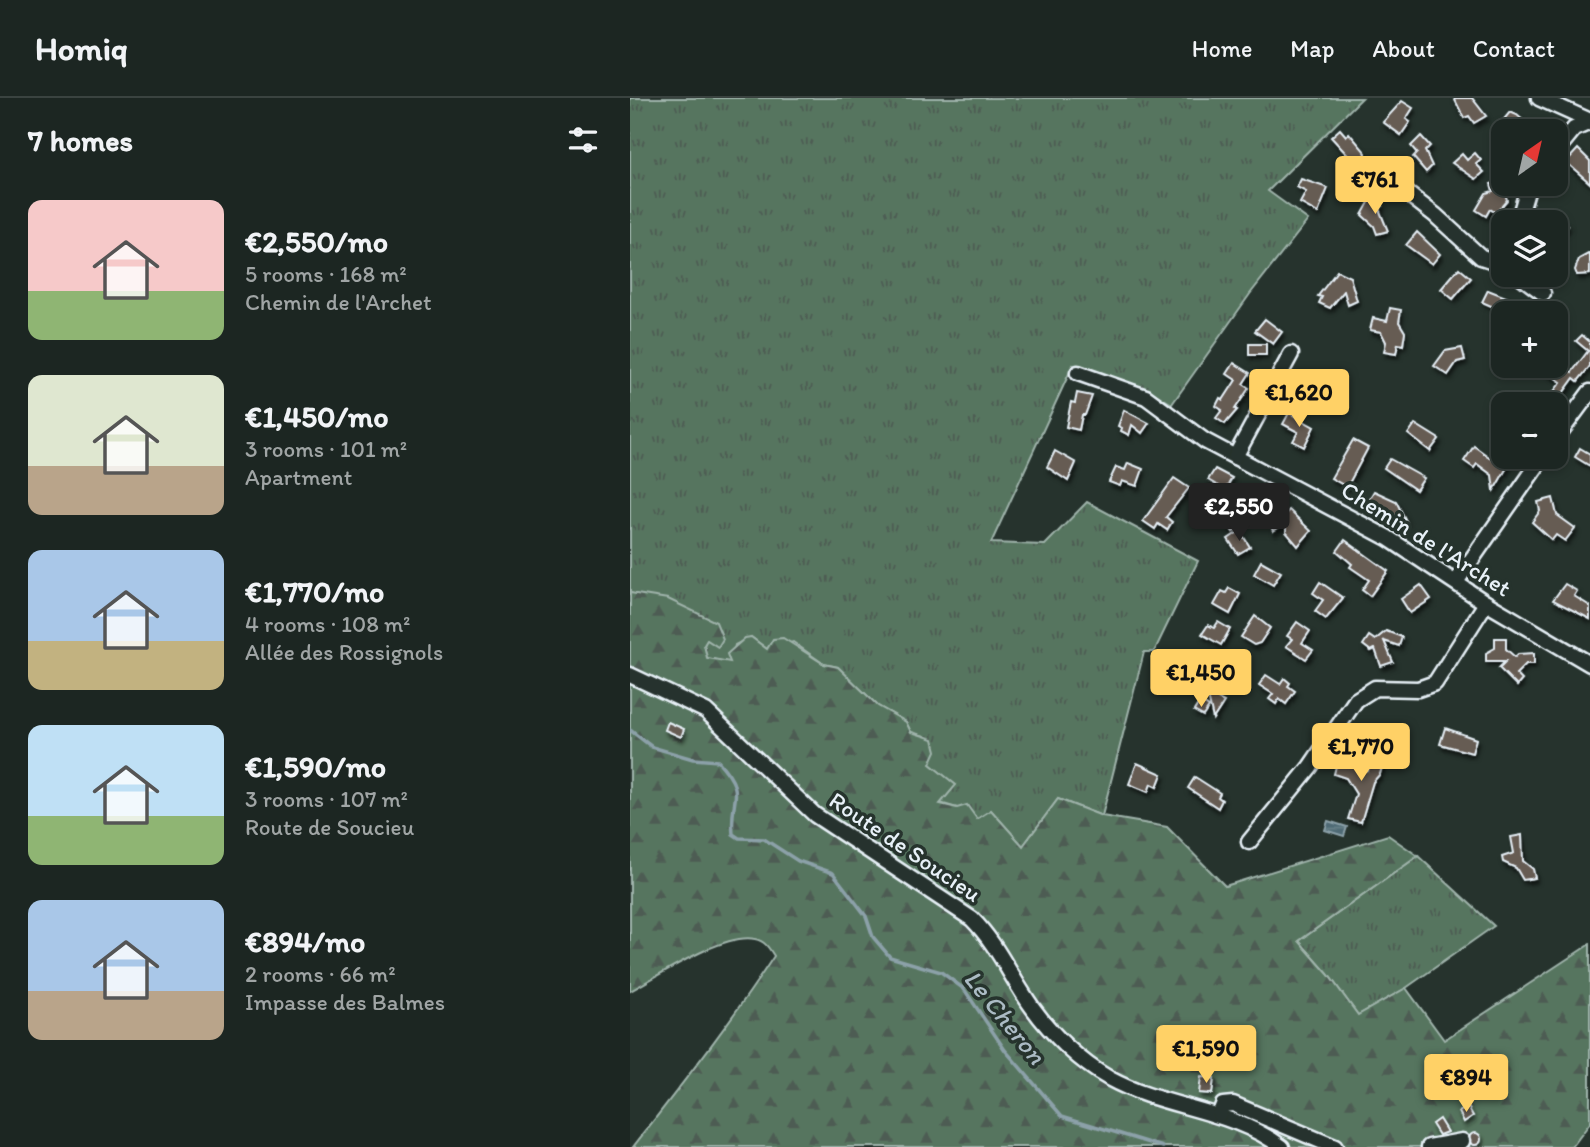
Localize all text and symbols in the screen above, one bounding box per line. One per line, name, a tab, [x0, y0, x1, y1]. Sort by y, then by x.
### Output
text: Homiq	[35, 29, 128, 68]
text: Home	[1192, 34, 1252, 63]
text: Map	[1290, 34, 1334, 63]
text: About	[1372, 34, 1435, 63]
text: Contact	[1473, 34, 1555, 63]
north arrow	[1491, 119, 1568, 196]
map controls	[1491, 119, 1568, 469]
icon: filters	[564, 121, 602, 159]
text: 7 homes	[28, 122, 133, 159]
pin: €761	[1334, 156, 1416, 216]
text: €761	[1351, 165, 1399, 193]
button: layers	[1491, 210, 1568, 287]
text: €2,550/mo	[245, 223, 388, 260]
icon: home	[84, 228, 168, 312]
text: 5 rooms · 168 m²	[245, 260, 407, 288]
text: Chemin de l'Archet	[245, 288, 432, 316]
button: +	[1491, 301, 1568, 378]
pin: €1,620	[1242, 370, 1356, 429]
text: €1,620	[1265, 378, 1333, 406]
button: −	[1491, 392, 1568, 469]
text: €1,450/mo	[245, 398, 389, 435]
icon: home	[84, 403, 168, 487]
text: 3 rooms · 101 m²	[245, 435, 407, 463]
text: Apartment	[245, 463, 352, 491]
street label: Chemin de l'Archet	[1336, 475, 1516, 602]
pin: €2,550	[1182, 484, 1296, 543]
text: €2,550	[1205, 492, 1274, 520]
text: €1,770/mo	[245, 573, 384, 610]
icon: home	[84, 578, 168, 662]
text: 4 rooms · 108 m²	[245, 610, 410, 638]
text: Allée des Rossignols	[245, 638, 443, 666]
pin: €1,450	[1144, 650, 1258, 709]
text: €1,450	[1166, 658, 1236, 686]
pin: €1,770	[1304, 724, 1418, 783]
text: €1,770	[1328, 732, 1394, 760]
text: €1,590/mo	[245, 748, 386, 785]
icon: home	[84, 753, 168, 837]
text: 3 rooms · 107 m²	[245, 785, 408, 813]
street label: Route de Soucieu	[824, 785, 987, 908]
text: Route de Soucieu	[245, 813, 414, 841]
text: €894/mo	[245, 923, 365, 960]
icon: home	[84, 928, 168, 1012]
text: 2 rooms · 66 m²	[245, 960, 396, 988]
water label: Le Cheron	[957, 963, 1053, 1071]
text: Impasse des Balmes	[245, 988, 445, 1016]
pin: €1,590	[1149, 1026, 1263, 1085]
text: €1,590	[1172, 1034, 1240, 1062]
pin: €894	[1425, 1054, 1507, 1114]
text: €894	[1440, 1063, 1492, 1091]

